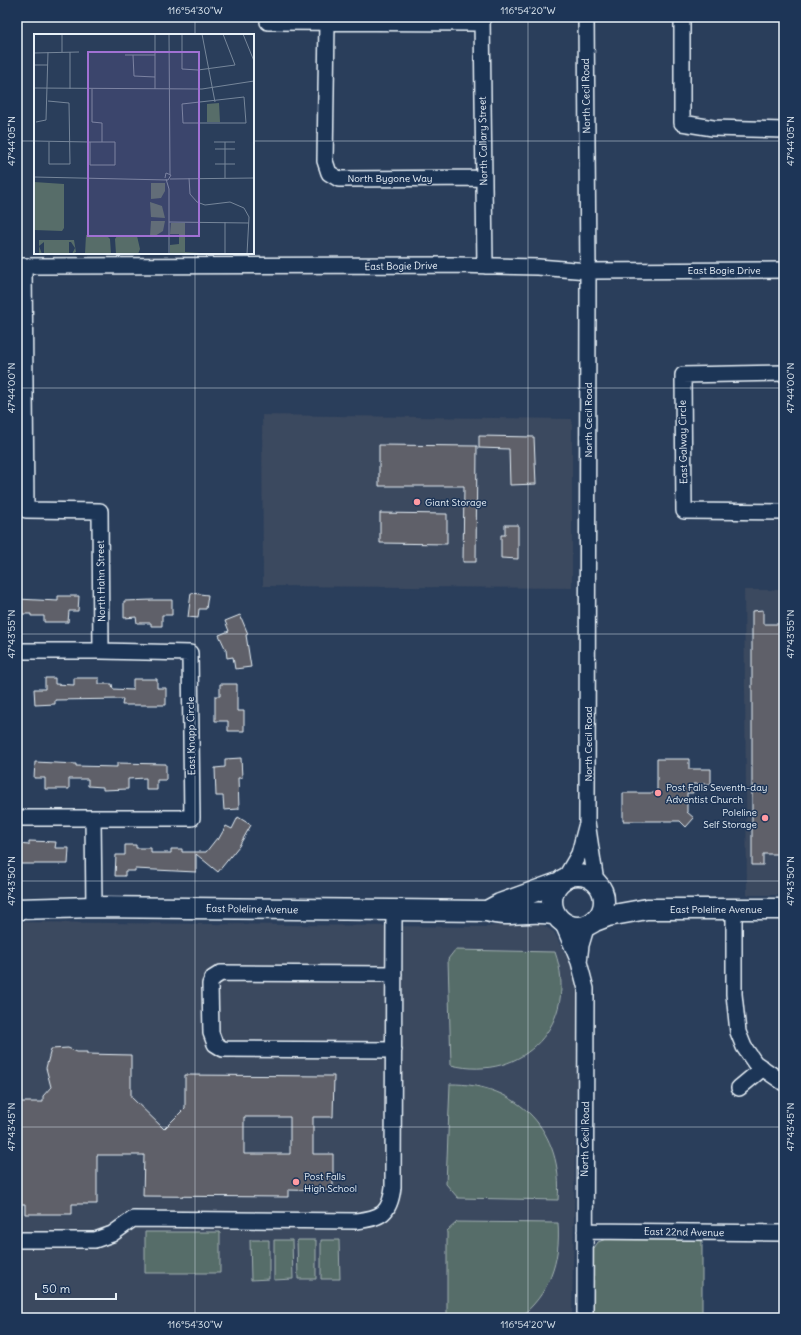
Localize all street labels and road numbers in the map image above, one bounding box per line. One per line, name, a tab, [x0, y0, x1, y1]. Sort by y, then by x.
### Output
street label: North Cecil Road	[579, 58, 593, 134]
street label: North Callary Street	[476, 96, 490, 186]
street label: North Bygone Way	[347, 172, 433, 185]
street label: East Bogie Drive	[364, 259, 438, 273]
street label: East Bogie Drive	[687, 264, 761, 277]
street label: North Cecil Road	[582, 382, 595, 458]
street label: East Galway Circle	[676, 400, 690, 484]
street label: North Hahn Street	[94, 539, 108, 622]
street label: East Knapp Circle	[184, 697, 198, 775]
street label: North Cecil Road	[582, 706, 595, 782]
street label: East Poleline Avenue	[206, 902, 298, 916]
street label: East Poleline Avenue	[670, 903, 762, 916]
street label: North Cecil Road	[578, 1101, 592, 1177]
street label: East 22nd Avenue	[644, 1225, 724, 1239]

